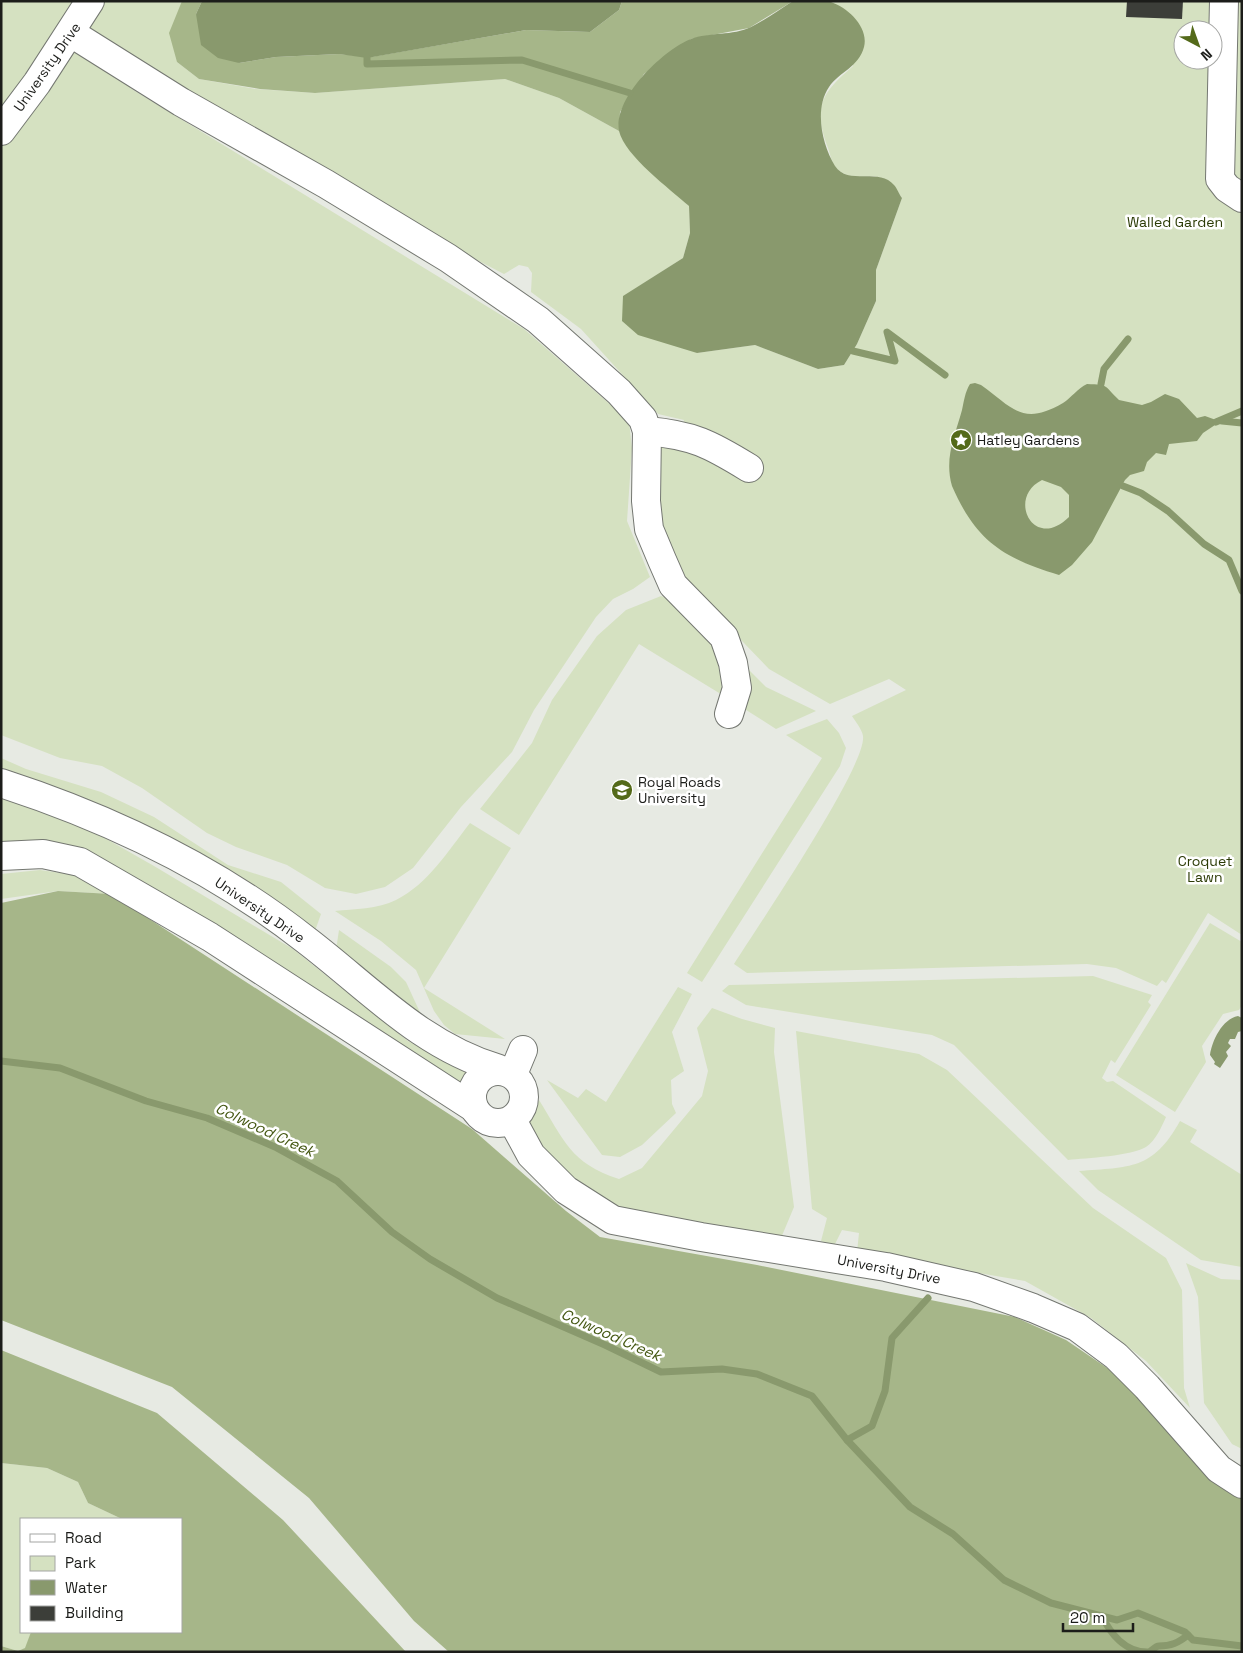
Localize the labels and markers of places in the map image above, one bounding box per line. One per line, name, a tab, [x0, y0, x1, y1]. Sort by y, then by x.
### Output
place icon: Hatley Gardens	[949, 428, 973, 452]
place label: Hatley Gardens	[977, 431, 1080, 449]
place label: Royal Roads University	[638, 773, 721, 807]
school or university icon: Royal Roads University	[610, 778, 634, 802]

